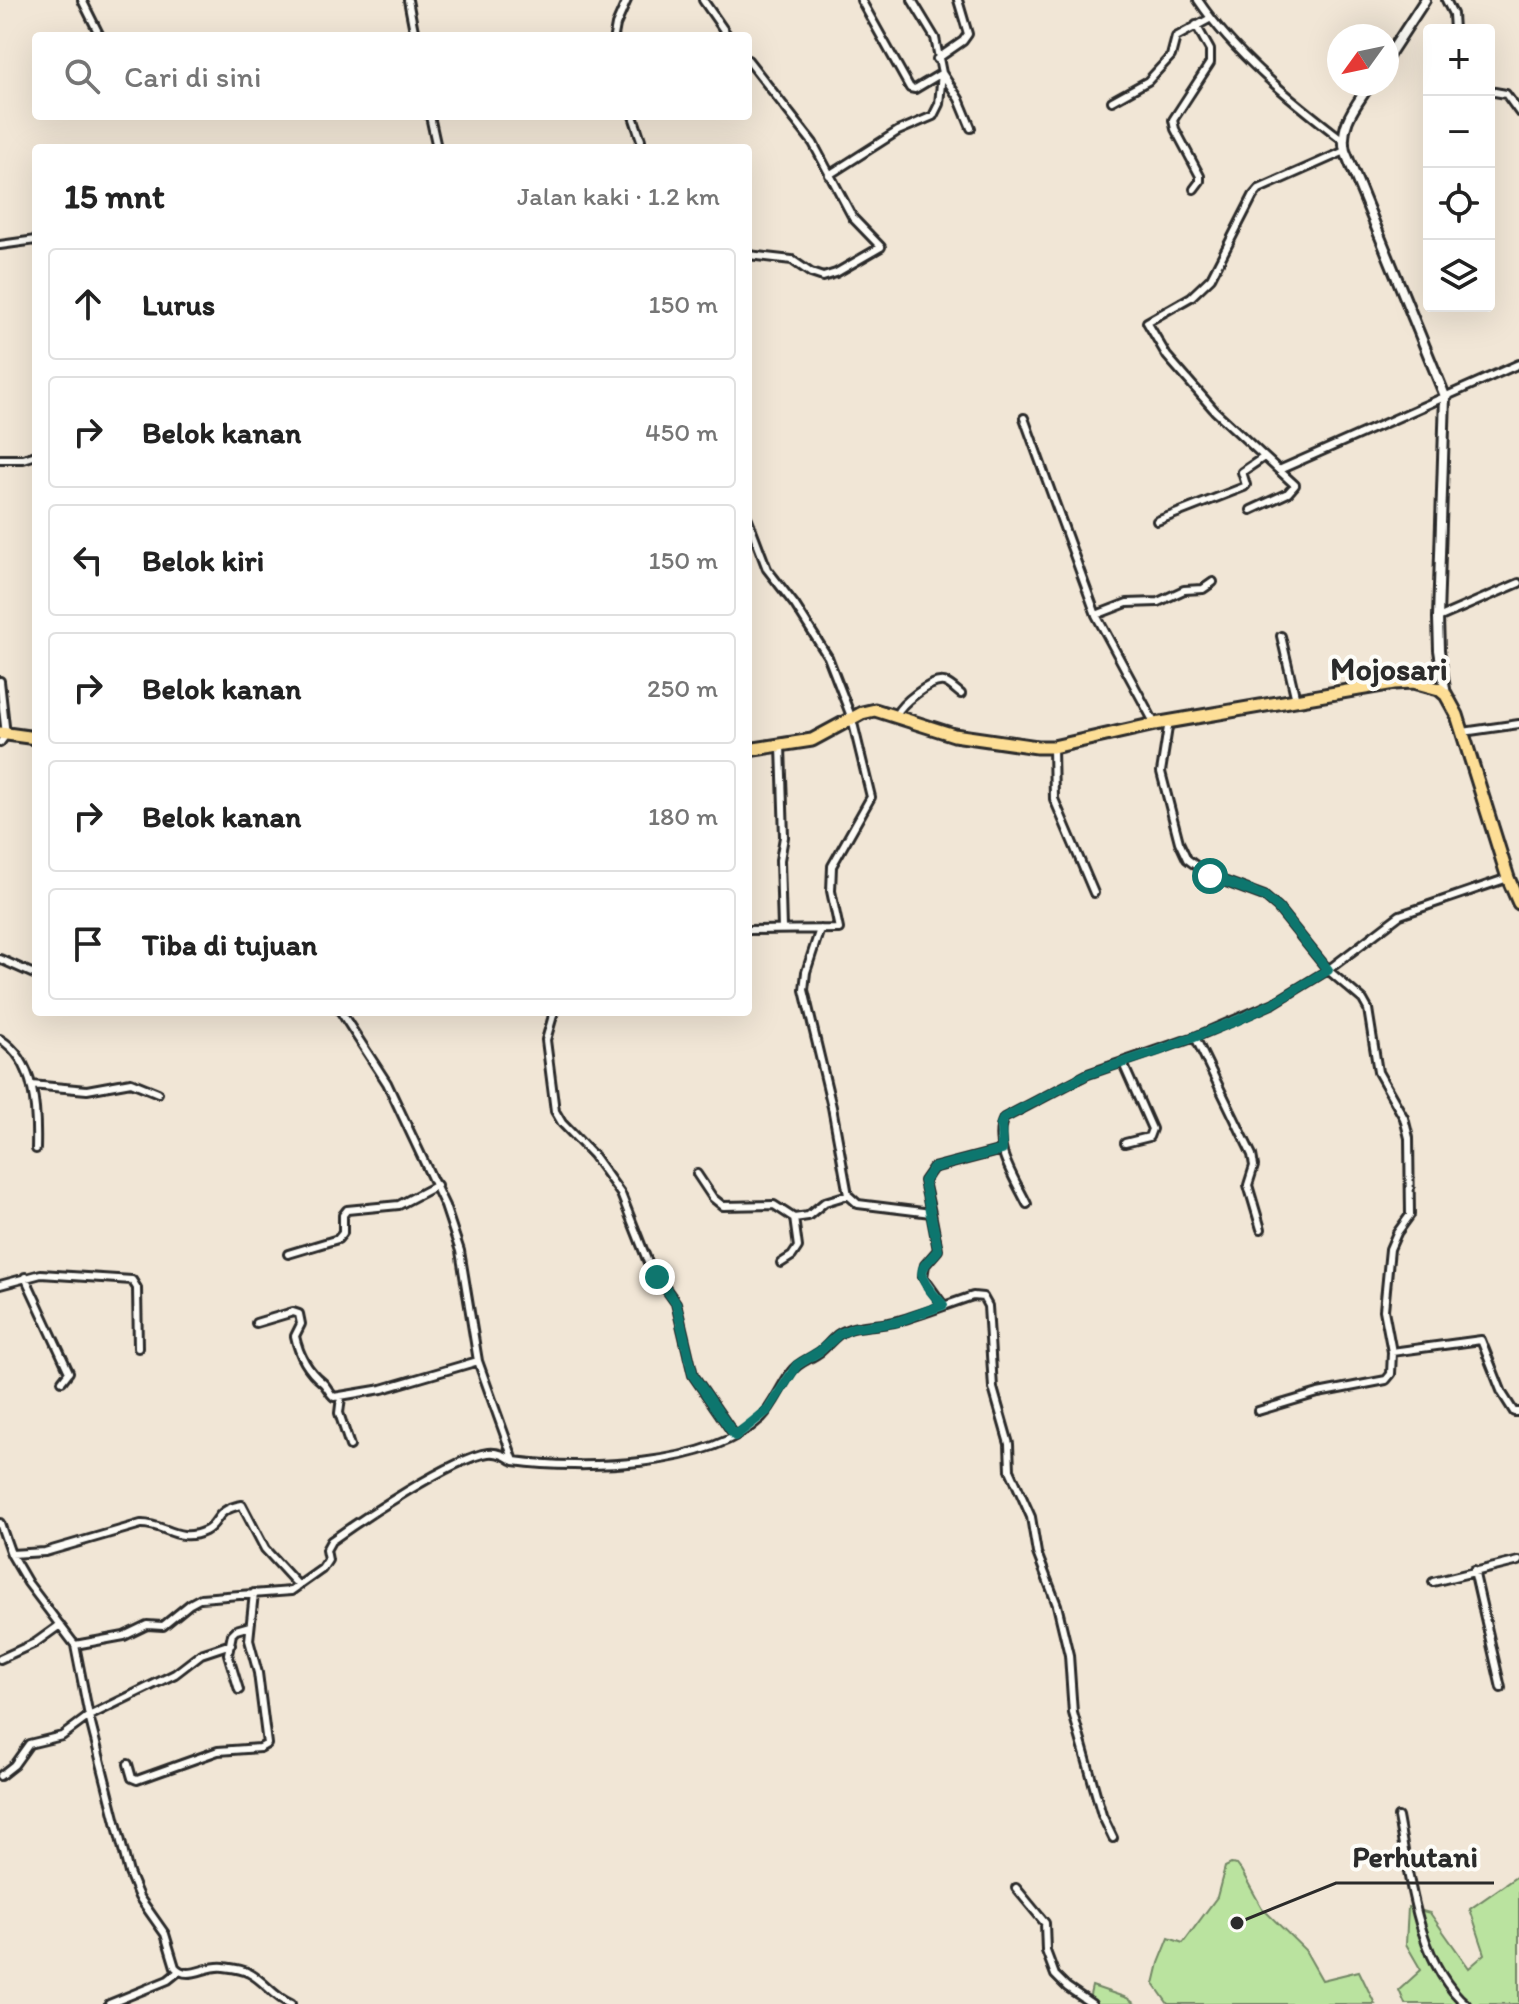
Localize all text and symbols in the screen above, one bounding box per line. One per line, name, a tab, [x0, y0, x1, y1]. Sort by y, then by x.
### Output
north arrow	[1327, 24, 1399, 96]
map controls	[1423, 24, 1495, 312]
button: +	[1423, 24, 1495, 96]
search box	[32, 32, 752, 120]
icon: search	[60, 54, 104, 98]
text: Cari di sini	[124, 58, 262, 95]
button: −	[1423, 96, 1495, 168]
button: locate	[1423, 168, 1495, 240]
text: 15 mnt	[64, 176, 165, 217]
text: Jalan kaki · 1.2 km	[517, 180, 720, 212]
button: layers	[1423, 240, 1495, 312]
icon: ahead	[66, 282, 110, 326]
text: Lurus	[142, 286, 215, 323]
text: 150 m	[649, 288, 718, 320]
icon: right	[66, 410, 110, 454]
text: Belok kanan	[142, 414, 301, 451]
text: 450 m	[645, 416, 718, 448]
icon: left	[66, 538, 110, 582]
text: Belok kiri	[142, 542, 264, 579]
text: 150 m	[649, 544, 718, 576]
district label: Mojosari	[1330, 650, 1448, 688]
icon: right	[66, 666, 110, 710]
text: Belok kanan	[142, 670, 301, 707]
text: 250 m	[647, 672, 718, 704]
icon: right	[66, 794, 110, 838]
text: Belok kanan	[142, 798, 301, 835]
text: 180 m	[648, 800, 718, 832]
route start	[1192, 858, 1228, 894]
icon: arrive	[66, 922, 110, 966]
text: Tiba di tujuan	[142, 926, 317, 963]
route end	[639, 1259, 675, 1295]
callout: Perhutani	[1336, 1829, 1494, 1883]
text: Perhutani	[1352, 1838, 1478, 1875]

